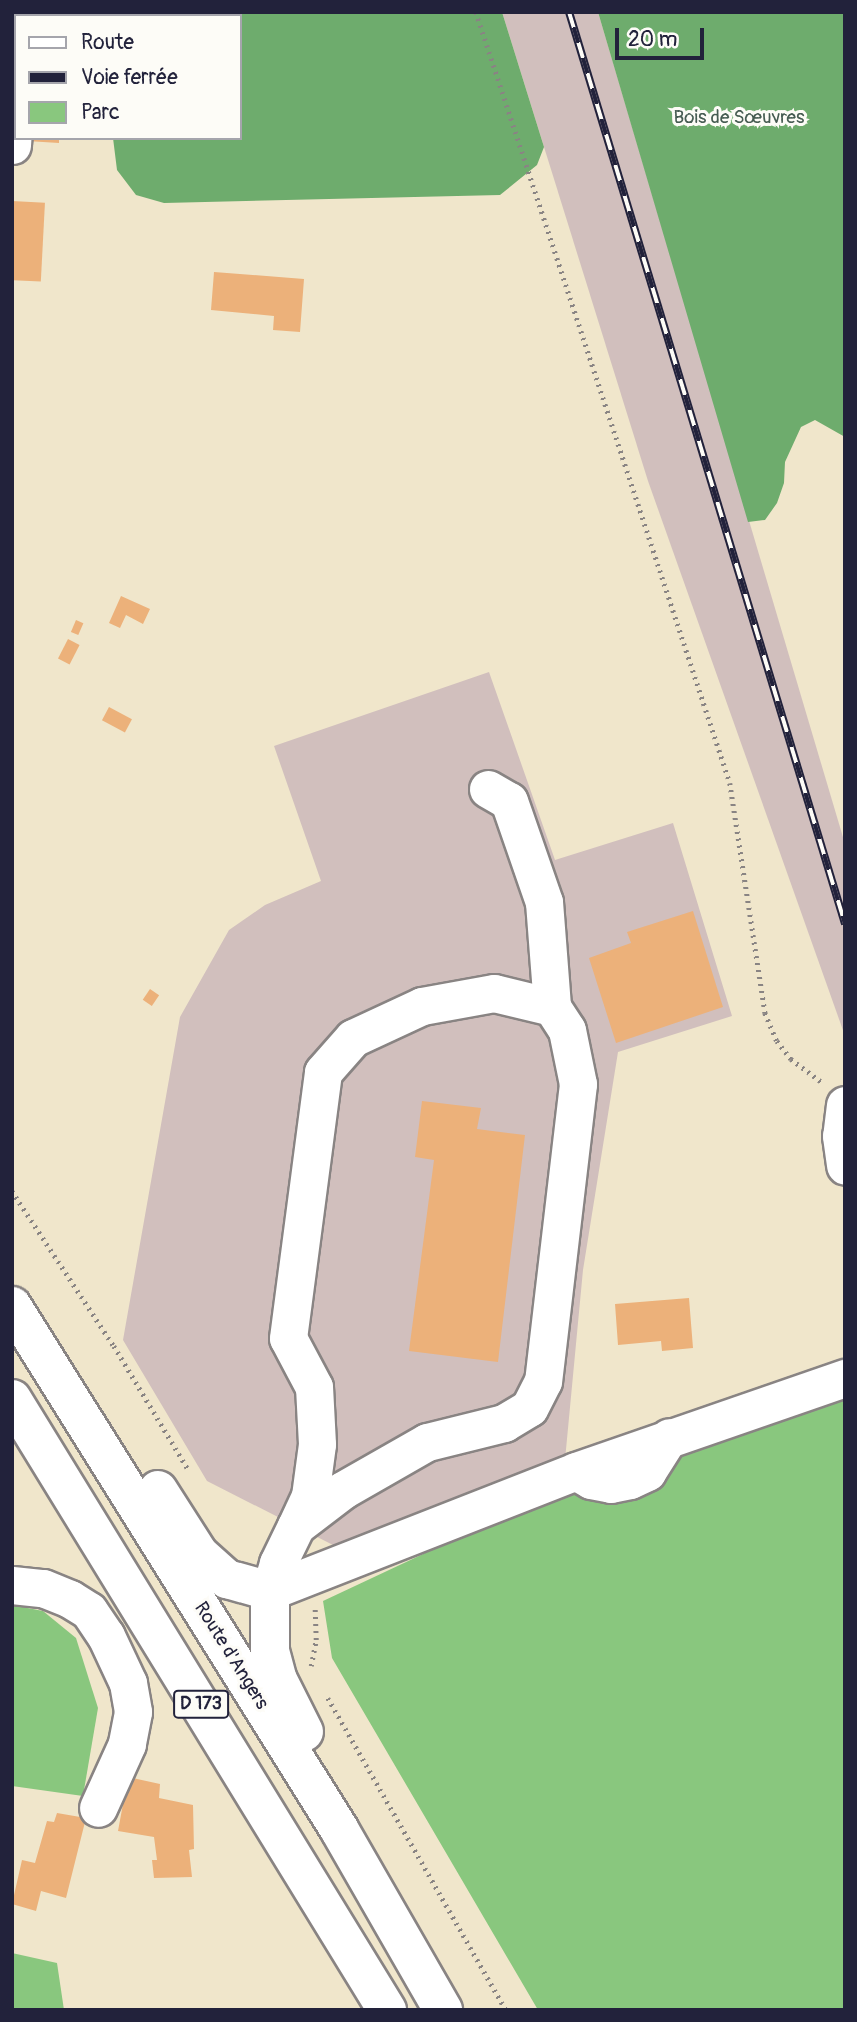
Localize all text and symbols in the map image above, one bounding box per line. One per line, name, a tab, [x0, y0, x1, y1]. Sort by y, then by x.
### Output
legend	[14, 14, 242, 140]
scale bar	[619, 14, 708, 58]
text: 20 m	[628, 26, 677, 53]
text: Route	[81, 29, 134, 56]
text: Voie ferrée	[81, 64, 178, 91]
text: Parc	[81, 99, 120, 126]
park label: Bois de Sœuvres	[674, 107, 804, 129]
street label: Route d'Angers	[189, 1598, 273, 1714]
road number: D 173	[173, 1689, 229, 1718]

